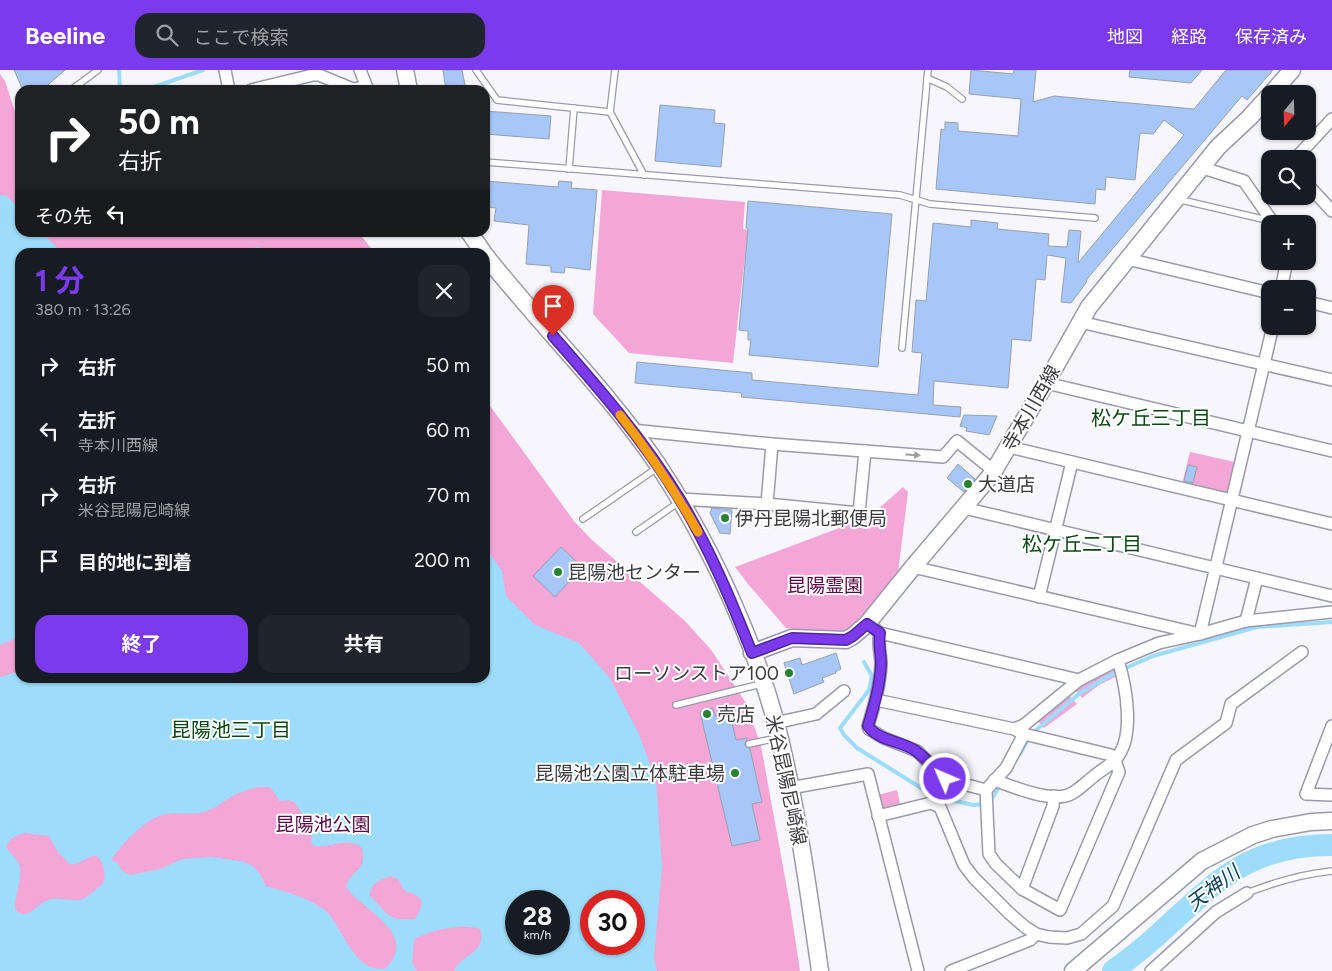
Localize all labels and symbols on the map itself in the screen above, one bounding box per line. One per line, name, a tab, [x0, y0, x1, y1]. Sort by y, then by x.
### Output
north arrow	[1261, 85, 1316, 140]
pin	[532, 285, 574, 336]
street label: 寺本川西線	[997, 361, 1065, 455]
district label: 松ケ丘三丁目	[1091, 406, 1211, 430]
one-way arrow	[906, 451, 922, 459]
place label: 大道店	[978, 473, 1035, 496]
marker: 大道店	[962, 478, 974, 490]
place label: 伊丹昆陽北郵便局	[735, 507, 887, 530]
marker: 伊丹昆陽北郵便局	[719, 512, 731, 524]
district label: 松ケ丘二丁目	[1022, 532, 1142, 556]
place label: 昆陽池センター	[568, 561, 701, 584]
marker: 昆陽池センター	[552, 566, 564, 578]
park label: 昆陽霊園	[787, 574, 863, 597]
place label: ローソンストア100	[614, 662, 779, 685]
marker: ローソンストア100	[783, 667, 795, 679]
place label: 売店	[717, 703, 755, 726]
marker: 売店	[701, 708, 713, 720]
street label: 米谷昆陽尼崎線	[761, 713, 811, 847]
district label: 昆陽池三丁目	[171, 718, 291, 742]
position arrow	[918, 752, 970, 804]
place label: 昆陽池公園立体駐車場	[535, 762, 725, 785]
marker: 昆陽池公園立体駐車場	[729, 767, 741, 779]
park label: 昆陽池公園	[275, 813, 371, 836]
water label: 天神川	[1182, 859, 1246, 916]
speed limit sign: 30	[580, 890, 645, 955]

